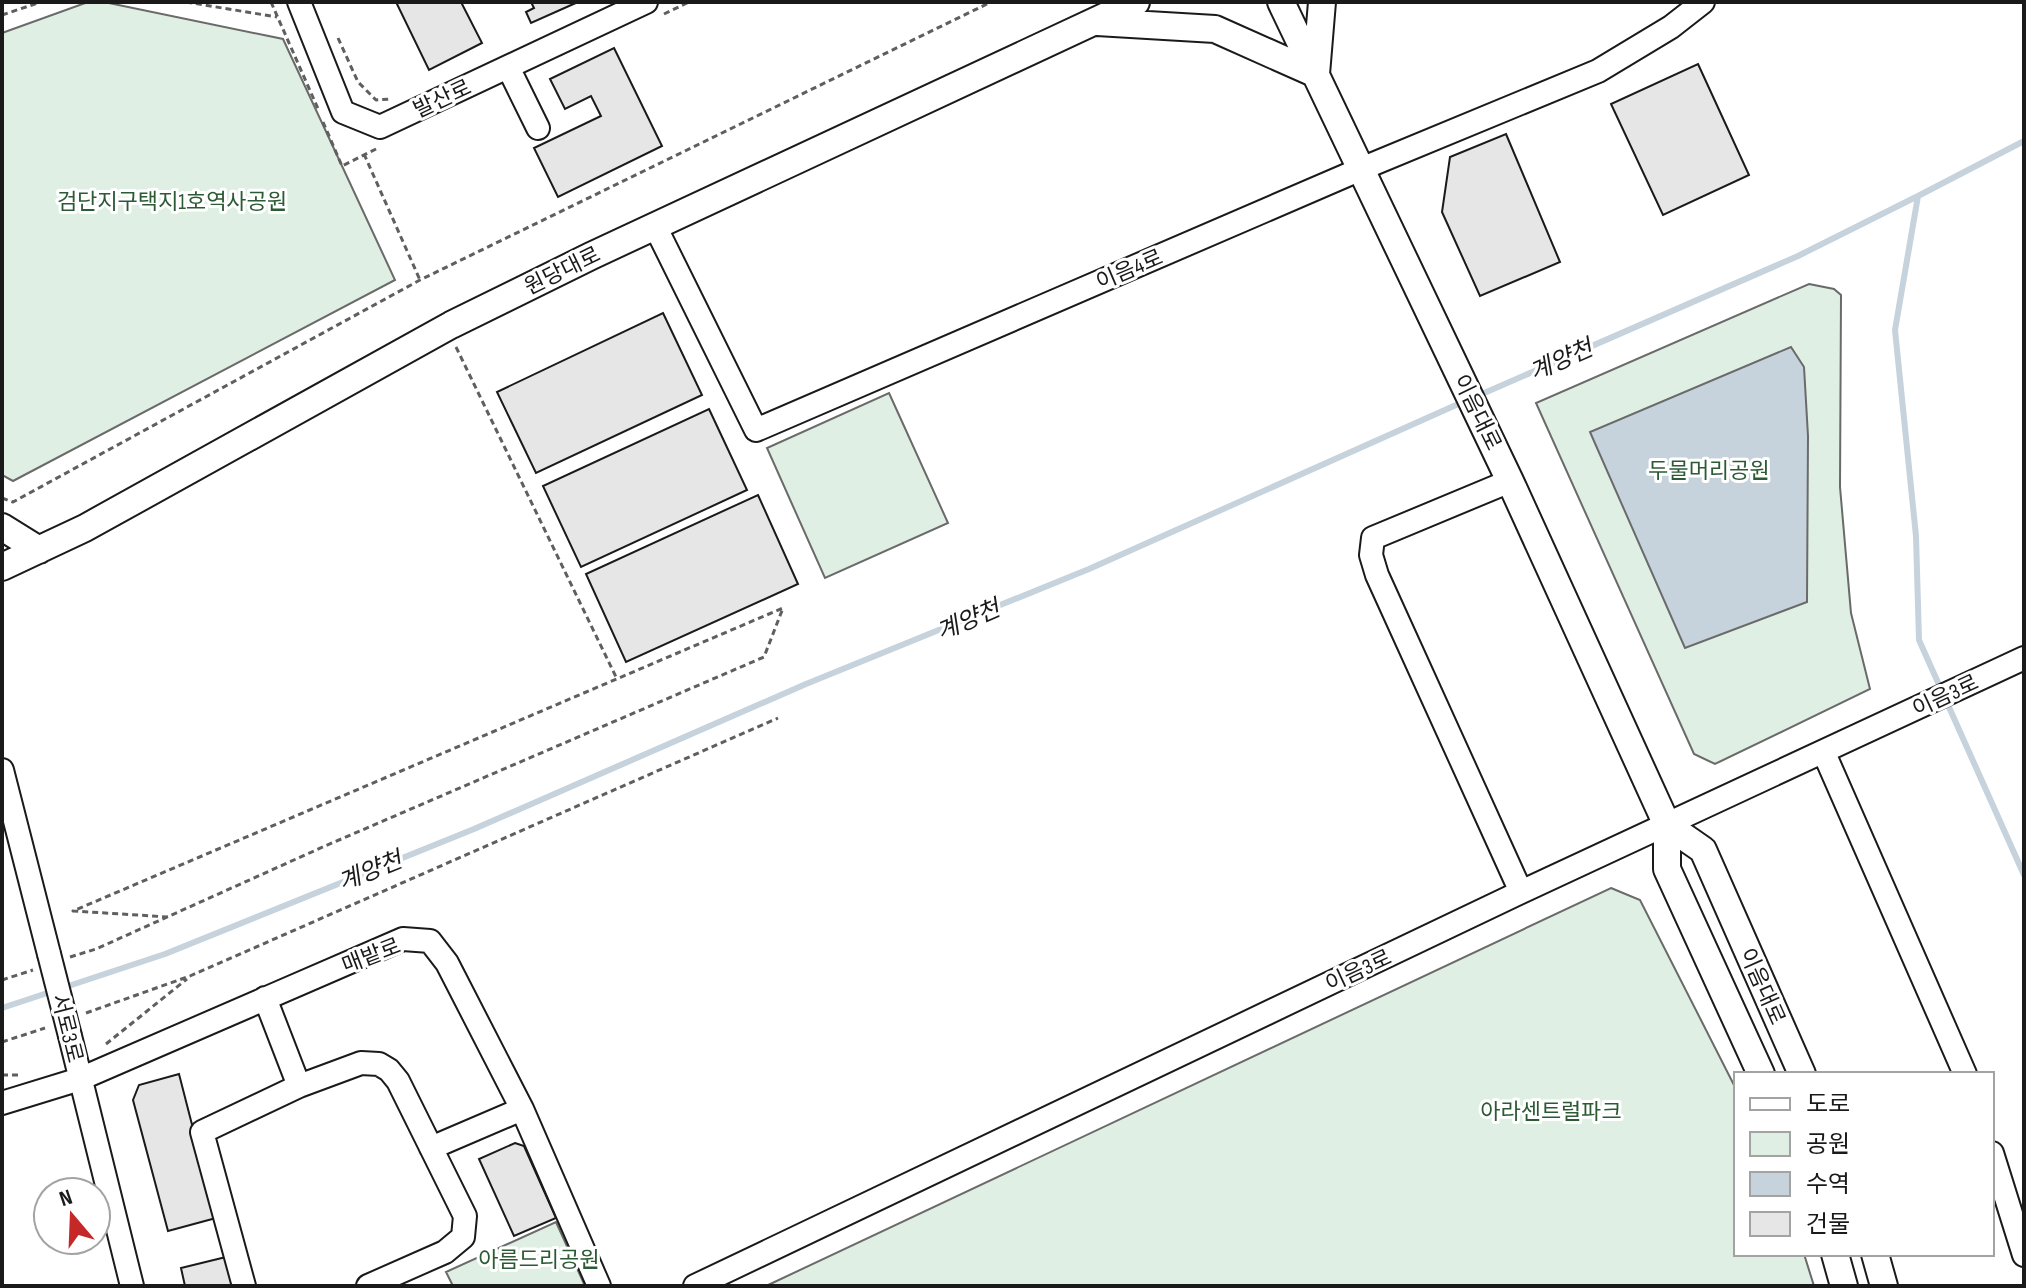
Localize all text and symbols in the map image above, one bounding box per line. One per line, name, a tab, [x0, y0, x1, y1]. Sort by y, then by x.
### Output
street label: 발산로	[409, 74, 476, 124]
park label: 검단지구택지1호역사공원	[57, 189, 287, 216]
street label: 원당대로	[520, 241, 605, 301]
street label: 이음4로	[1092, 244, 1167, 296]
water label: 계양천	[1525, 333, 1600, 387]
street label: 이음대로	[1447, 370, 1507, 455]
park label: 두물머리공원	[1648, 458, 1770, 485]
water label: 계양천	[932, 593, 1007, 647]
street label: 이음3로	[1908, 669, 1983, 723]
water label: 계양천	[334, 845, 409, 897]
street label: 매밭로	[338, 933, 405, 980]
street label: 이음3로	[1321, 944, 1396, 998]
street label: 이음대로	[1733, 944, 1790, 1029]
street label: 서로3로	[45, 991, 88, 1066]
legend	[1734, 1072, 1994, 1256]
text: 도로	[1806, 1090, 1850, 1119]
park label: 아라센트럴파크	[1480, 1099, 1622, 1126]
text: 공원	[1806, 1130, 1850, 1159]
text: 수역	[1806, 1170, 1850, 1199]
north arrow	[32, 1176, 112, 1256]
text: N	[56, 1184, 76, 1213]
text: 건물	[1806, 1210, 1850, 1239]
park label: 아름드리공원	[478, 1247, 600, 1274]

